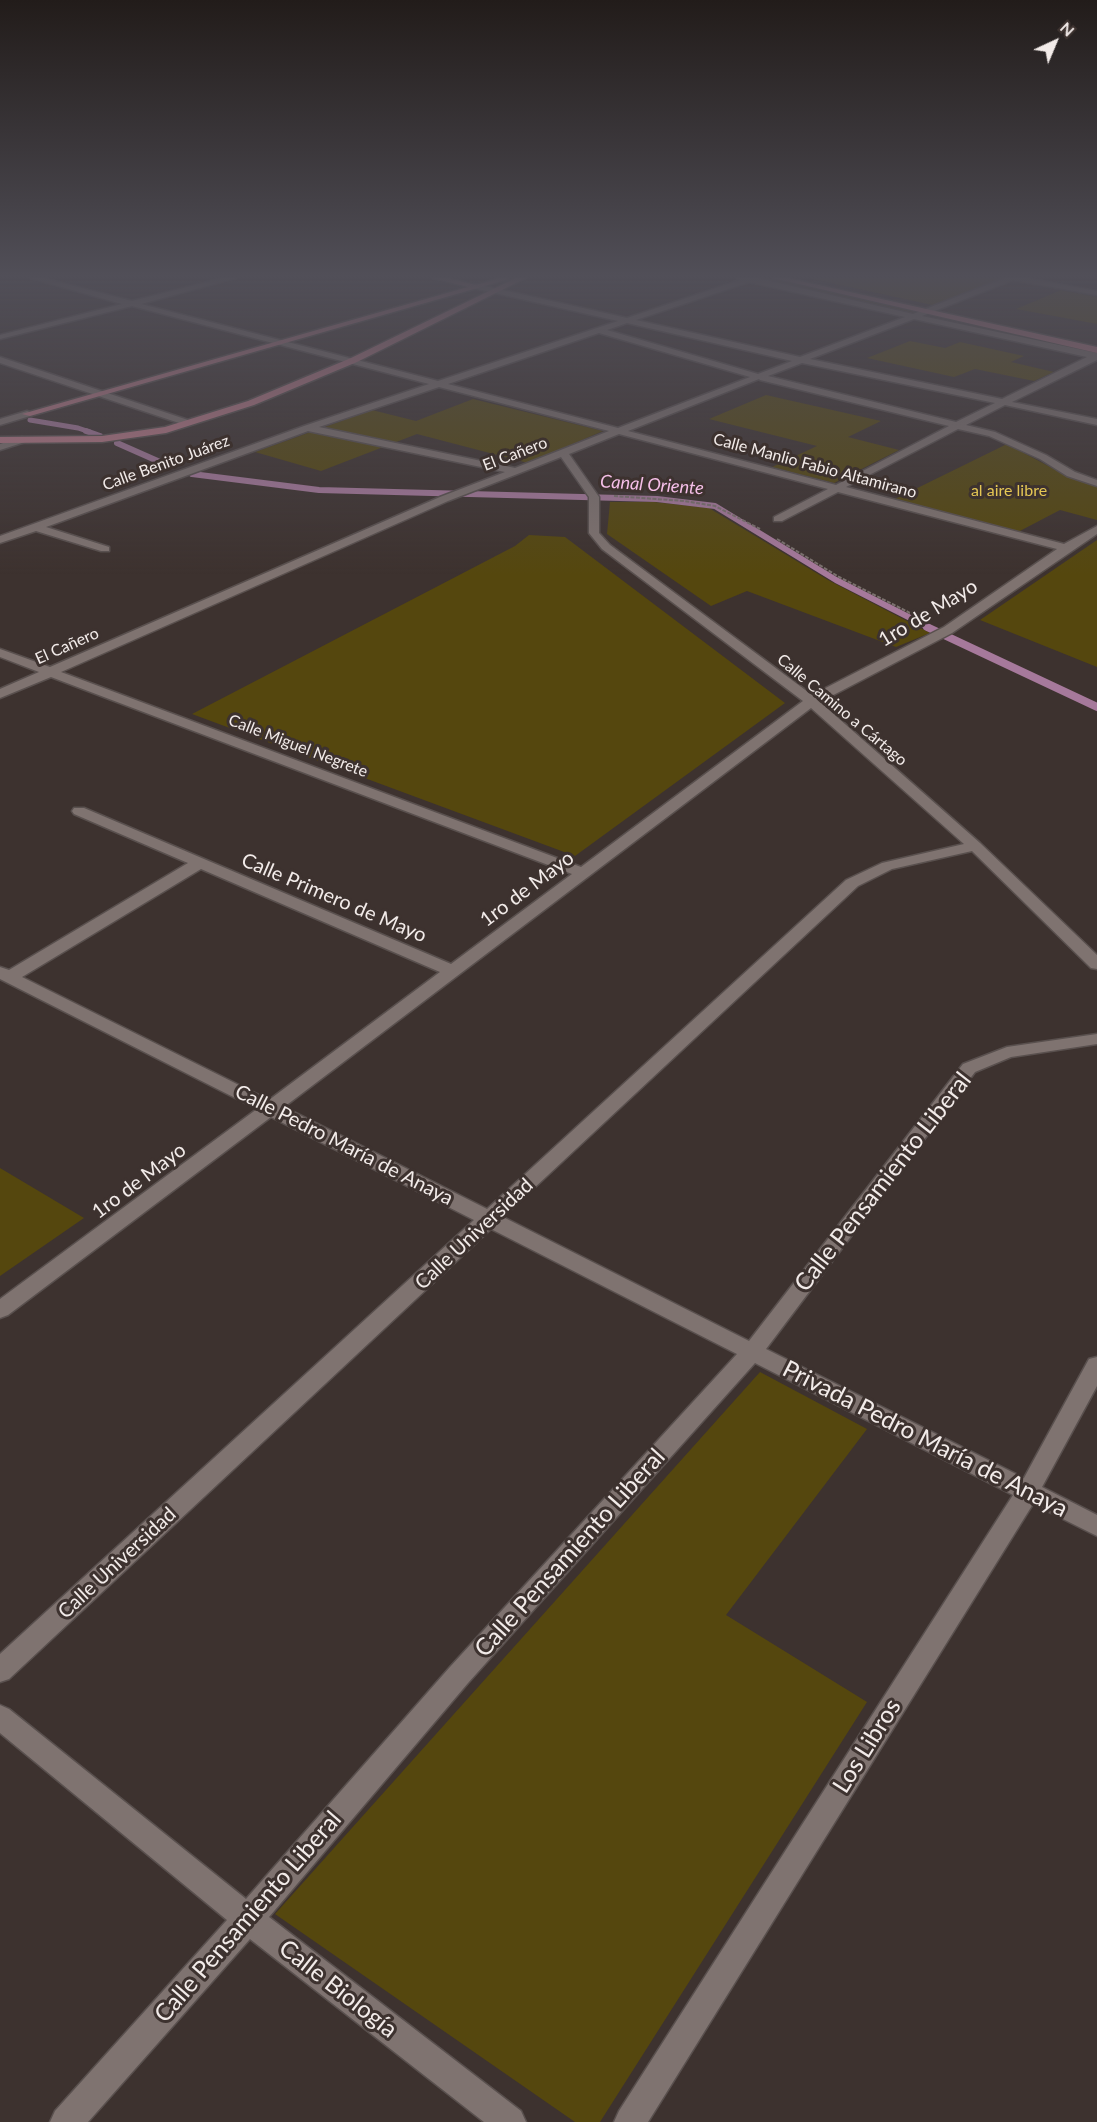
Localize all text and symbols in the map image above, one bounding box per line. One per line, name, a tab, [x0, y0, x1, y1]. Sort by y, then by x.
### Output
north arrow	[1025, 12, 1085, 72]
text: N	[1057, 18, 1079, 40]
street label: Calle Manlio Fabio Altamirano	[711, 430, 919, 502]
street label: Calle Benito Juárez	[100, 431, 232, 495]
street label: El Cañero	[480, 433, 550, 475]
water label: Canal Oriente	[600, 471, 704, 499]
park label: al aire libre	[971, 481, 1047, 501]
street label: 1ro de Mayo	[874, 574, 982, 652]
street label: El Cañero	[32, 623, 102, 669]
street label: Calle Camino a Cártago	[773, 650, 911, 770]
street label: Calle Miguel Negrete	[226, 711, 370, 781]
street label: 1ro de Mayo	[475, 846, 579, 932]
street label: Calle Primero de Mayo	[238, 848, 430, 948]
street label: Calle Pensamiento Liberal	[788, 1067, 978, 1297]
street label: Calle Pedro María de Anaya	[231, 1079, 457, 1211]
street label: 1ro de Mayo	[87, 1138, 191, 1224]
street label: Calle Universidad	[410, 1173, 538, 1295]
street label: Privada Pedro María de Anaya	[778, 1354, 1072, 1524]
street label: Calle Pensamiento Liberal	[469, 1443, 671, 1663]
street label: Calle Universidad	[53, 1502, 181, 1624]
street label: Los Libros	[827, 1694, 907, 1798]
street label: Calle Pensamiento Liberal	[148, 1806, 348, 2028]
street label: Calle Biología	[273, 1934, 403, 2044]

